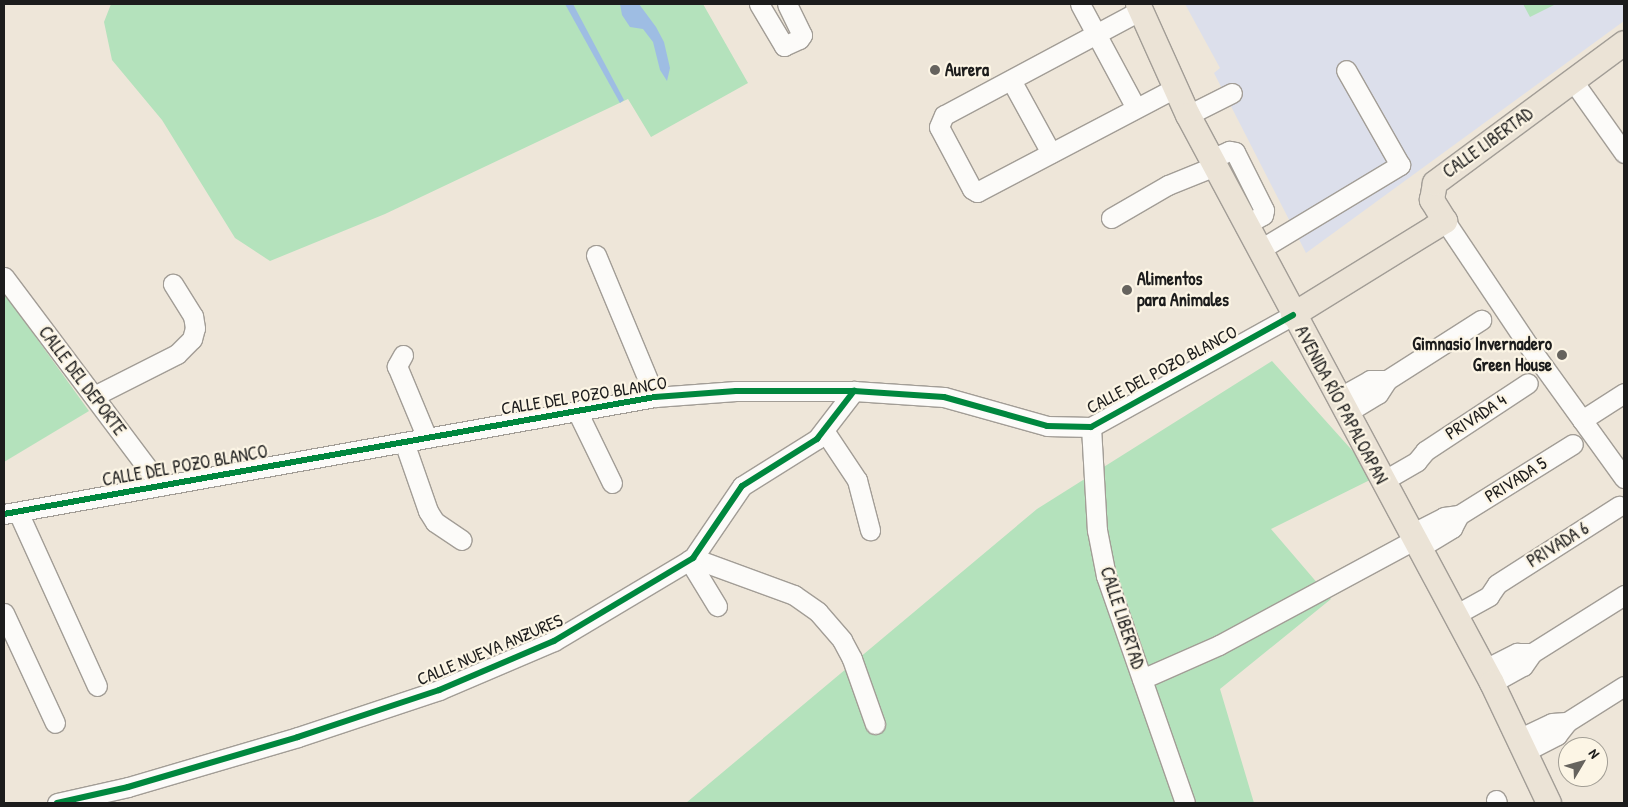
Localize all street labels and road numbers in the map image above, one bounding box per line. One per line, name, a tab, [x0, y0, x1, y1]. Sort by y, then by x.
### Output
street label: CALLE LIBERTAD	[1439, 103, 1537, 183]
street label: CALLE DEL POZO BLANCO	[1083, 321, 1241, 419]
street label: CALLE DEL DEPORTE	[34, 322, 130, 440]
street label: AVENIDA RÍO PAPALOAPAN	[1290, 322, 1392, 488]
street label: CALLE DEL POZO BLANCO	[500, 372, 668, 420]
street label: PRIVADA 4	[1442, 389, 1510, 445]
street label: CALLE DEL POZO BLANCO	[101, 441, 269, 491]
street label: PRIVADA 5	[1481, 453, 1551, 507]
street label: PRIVADA 6	[1523, 518, 1593, 572]
street label: CALLE LIBERTAD	[1095, 564, 1149, 672]
street label: CALLE NUEVA ANZURES	[414, 610, 566, 690]

